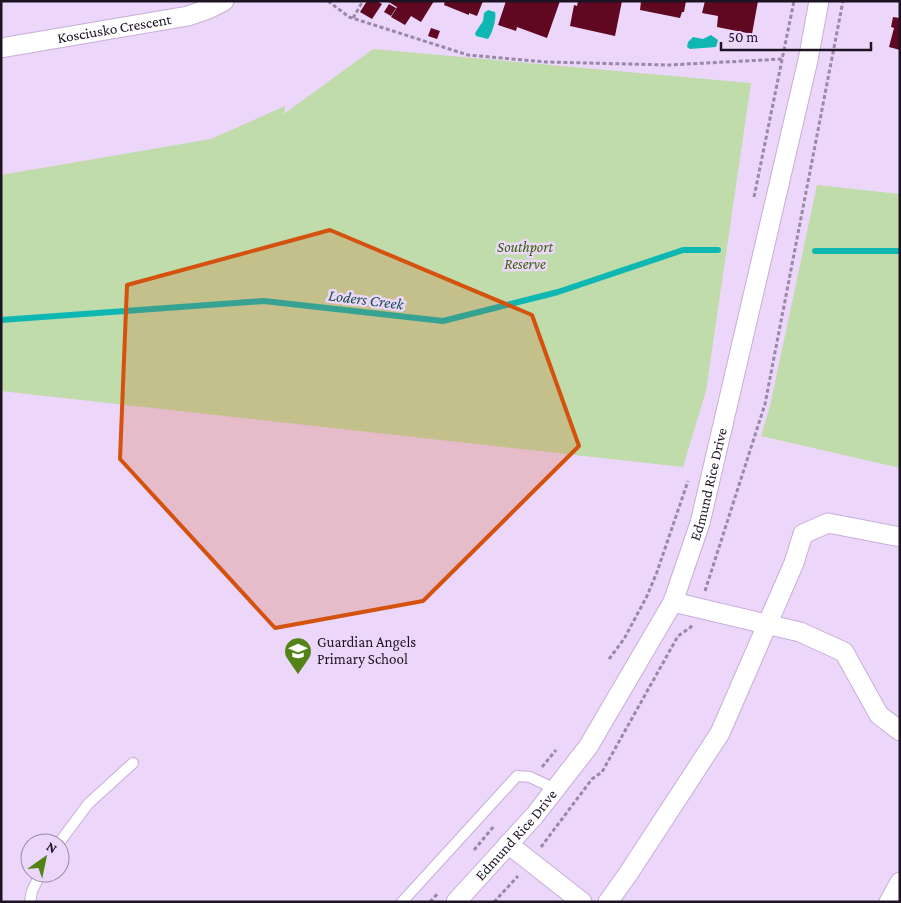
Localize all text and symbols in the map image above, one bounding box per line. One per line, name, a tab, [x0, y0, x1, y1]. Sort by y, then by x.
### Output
street label: Kosciusko Crescent	[56, 11, 174, 46]
scale bar	[721, 20, 871, 52]
text: 50 m	[728, 29, 758, 45]
park label: Southport Reserve	[497, 239, 553, 272]
water label: Loders Creek	[327, 286, 406, 313]
street label: Edmund Rice Drive	[687, 426, 730, 543]
place label: Guardian Angels Primary School	[317, 634, 416, 668]
school or university icon: Guardian Angels Primary School	[283, 636, 313, 675]
street label: Edmund Rice Drive	[472, 786, 560, 883]
north arrow	[20, 833, 70, 883]
text: N	[44, 838, 61, 857]

